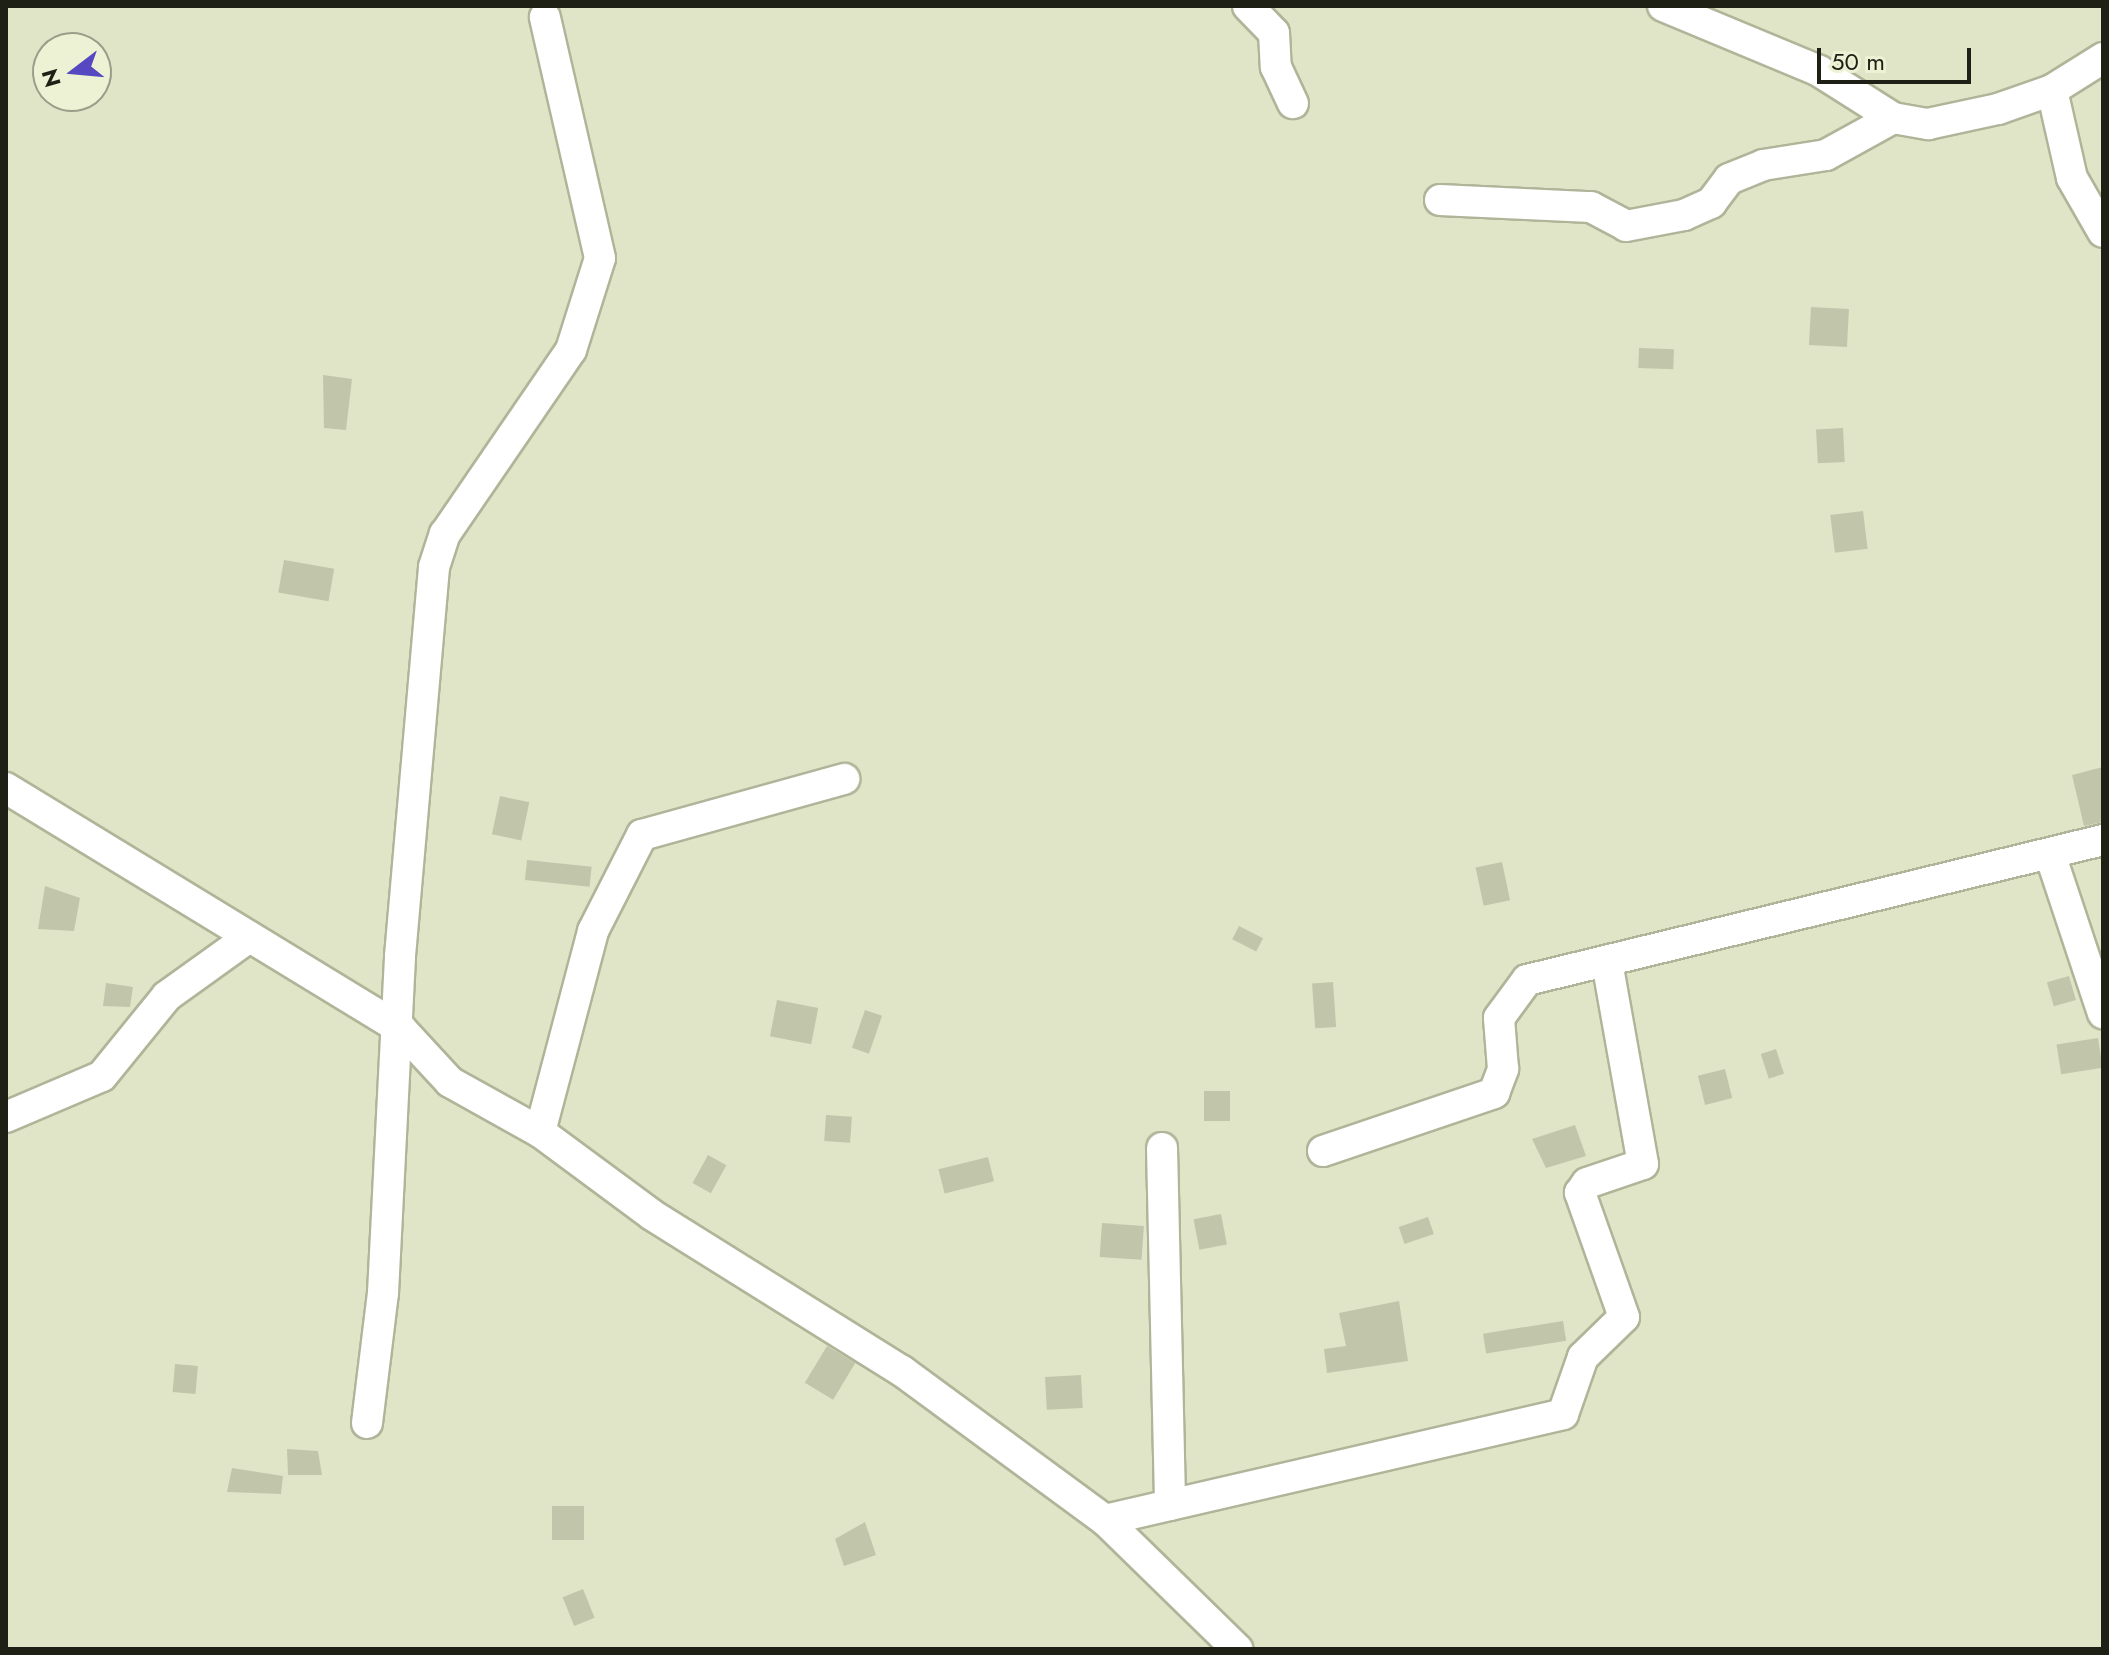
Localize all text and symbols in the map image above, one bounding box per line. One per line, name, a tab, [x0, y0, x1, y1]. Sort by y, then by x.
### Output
north arrow	[32, 32, 112, 112]
scale bar	[1821, 32, 1975, 82]
text: 50 m	[1831, 44, 1885, 79]
text: N	[33, 65, 69, 91]

